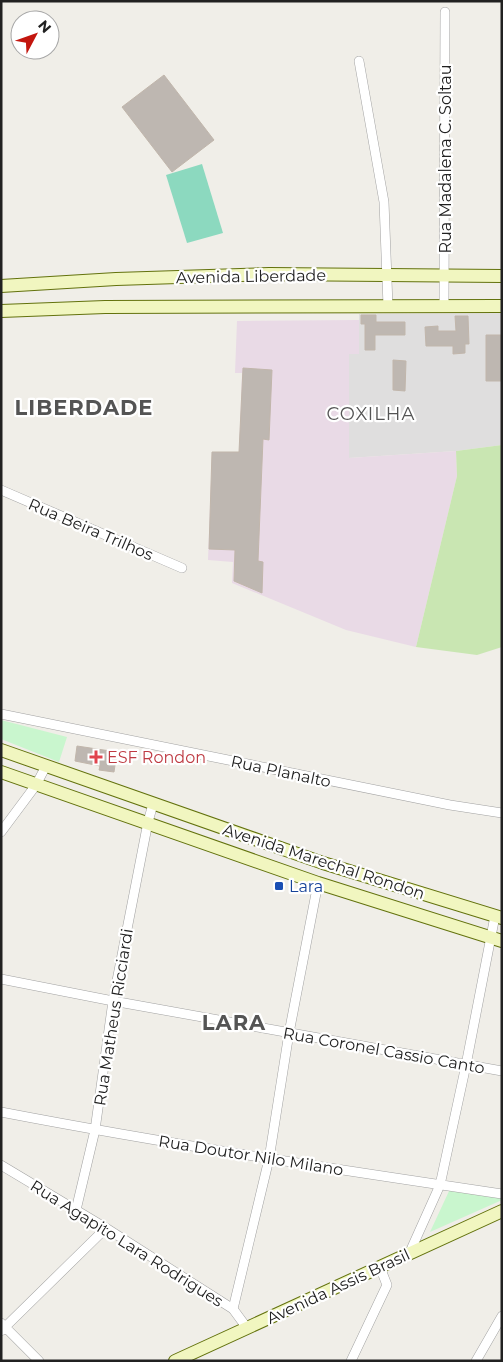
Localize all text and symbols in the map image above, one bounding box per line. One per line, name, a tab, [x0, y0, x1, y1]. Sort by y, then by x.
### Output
north arrow	[10, 10, 60, 60]
text: N	[34, 16, 55, 37]
street label: Rua Madalena C. Soltau	[436, 65, 455, 253]
street label: Avenida Liberdade	[176, 266, 326, 287]
district label: LIBERDADE	[15, 395, 153, 420]
district label: COXILHA	[327, 403, 415, 425]
street label: Rua Beira Trilhos	[25, 495, 156, 564]
place label: ESF Rondon	[107, 748, 206, 767]
marker: ESF Rondon	[89, 750, 103, 764]
street label: Rua Planalto	[229, 752, 333, 791]
street label: Avenida Marechal Rondon	[221, 820, 427, 903]
place label: Lara	[289, 877, 323, 896]
marker: Lara	[273, 880, 285, 892]
street label: Rua Matheus Ricciardi	[90, 927, 137, 1107]
district label: LARA	[202, 1010, 266, 1035]
street label: Rua Coronel Cassio Canto	[281, 1023, 486, 1078]
street label: Rua Doutor Nilo Milano	[157, 1131, 345, 1179]
street label: Rua Agapito Lara Rodrigues	[27, 1176, 227, 1311]
street label: Avenida Assis Brasil	[264, 1245, 413, 1328]

